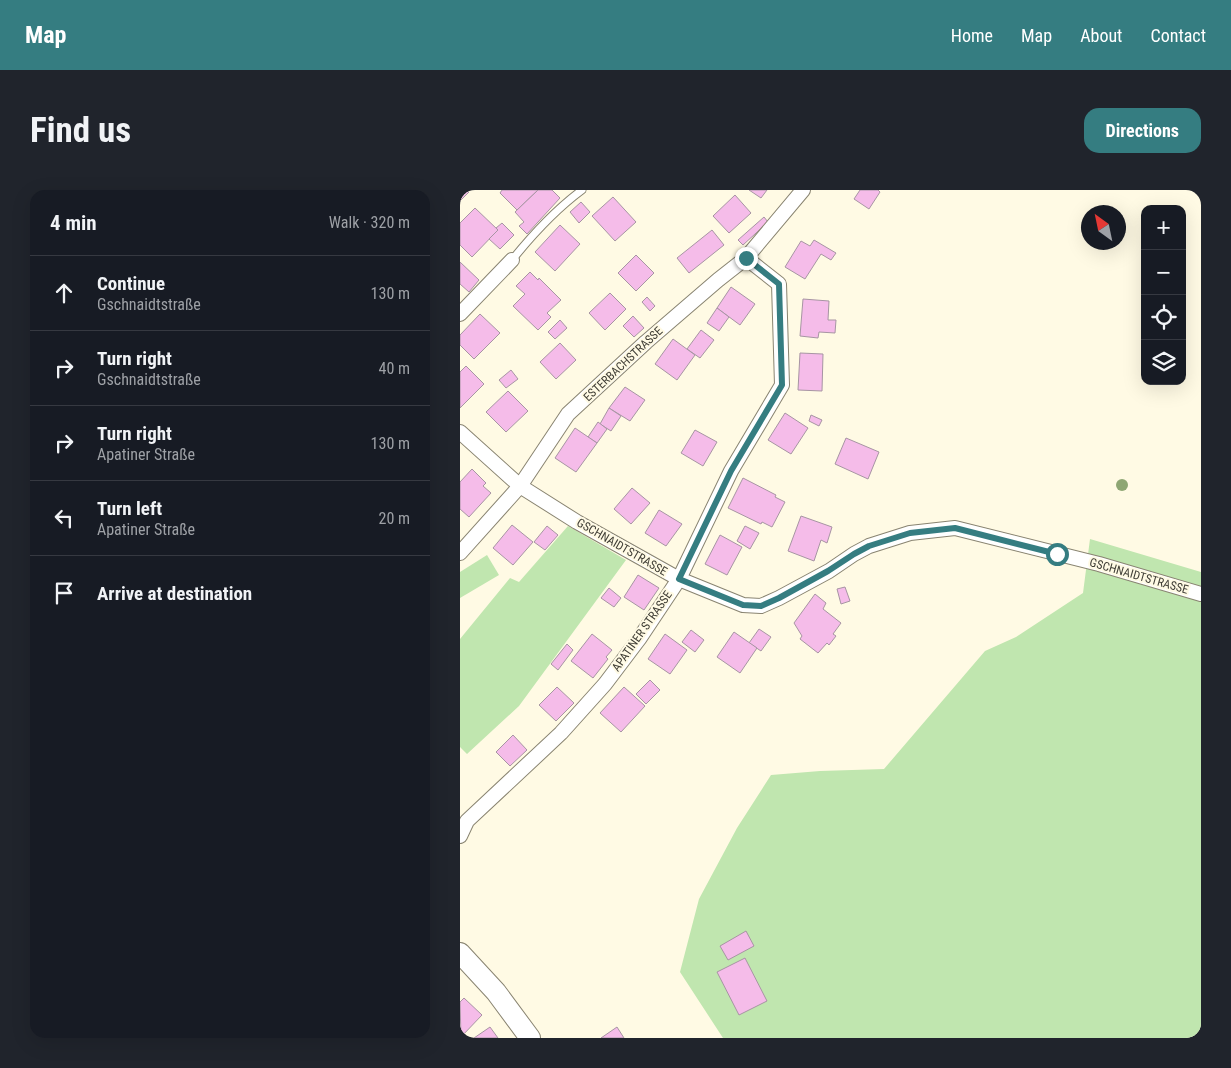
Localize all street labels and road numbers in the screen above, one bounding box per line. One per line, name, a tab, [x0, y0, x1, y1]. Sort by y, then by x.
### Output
street label: ESTERBACHSTRASSE	[581, 324, 665, 404]
street label: GSCHNAIDTSTRASSE	[574, 515, 670, 579]
street label: GSCHNAIDTSTRASSE	[1088, 555, 1190, 597]
street label: APATINER STRASSE	[609, 588, 675, 674]

